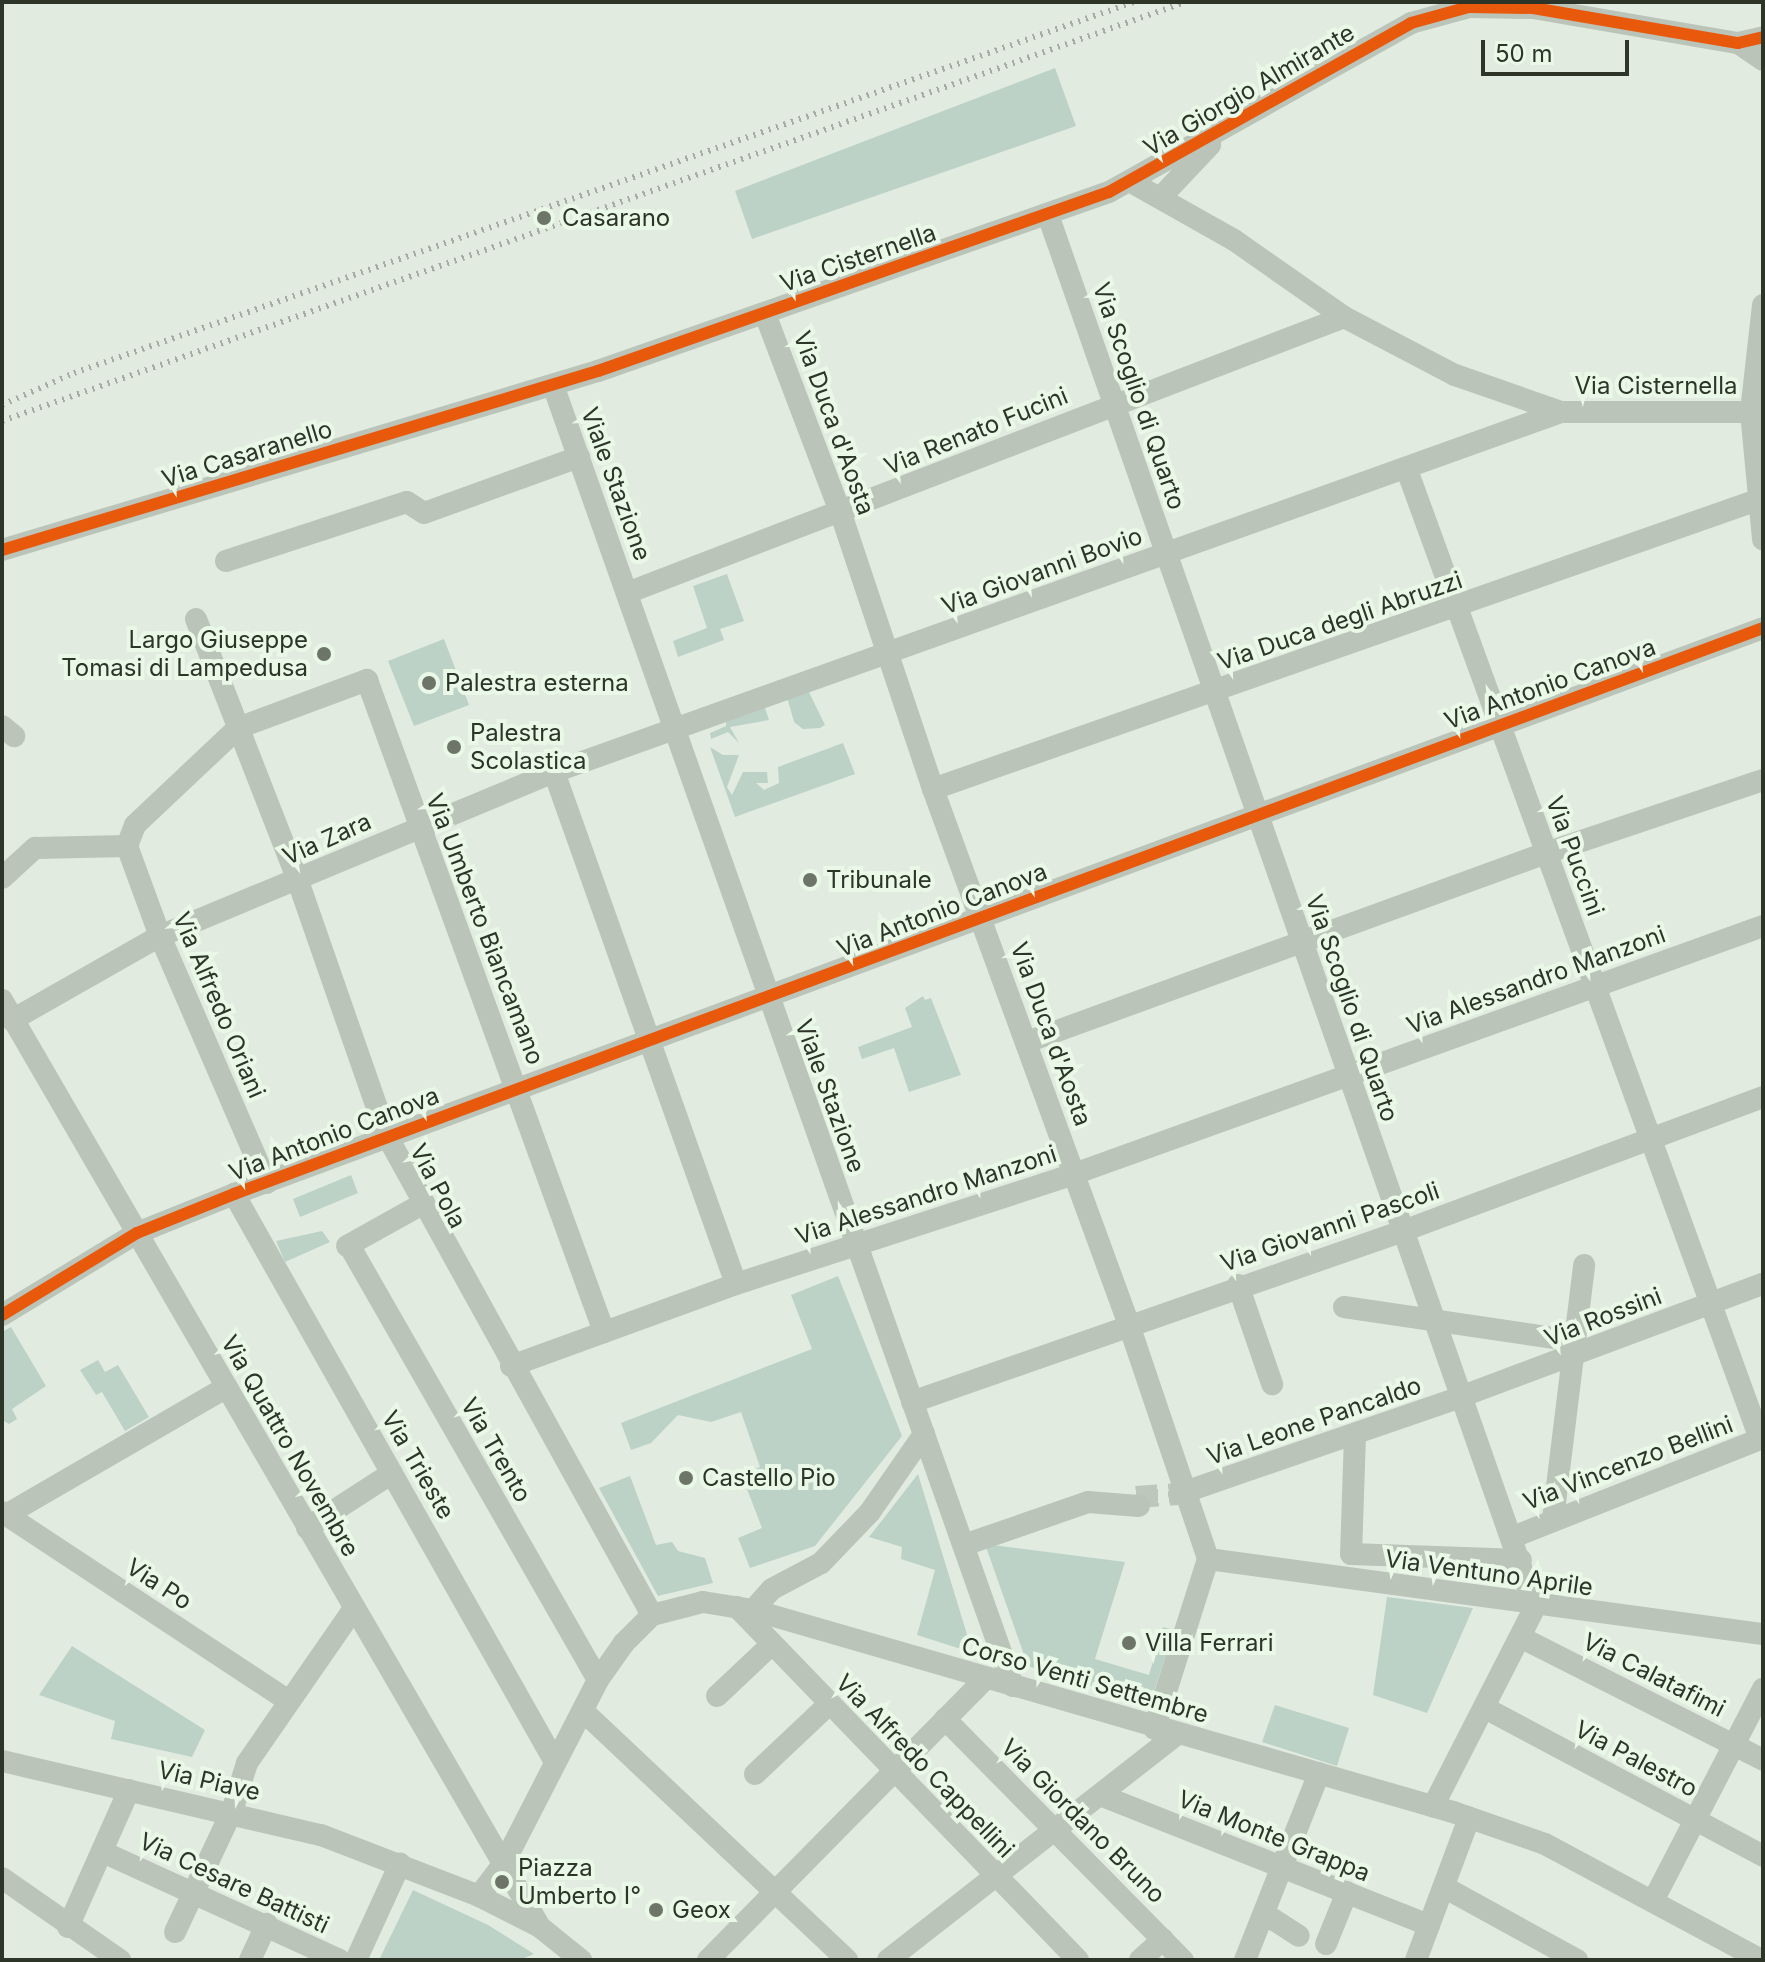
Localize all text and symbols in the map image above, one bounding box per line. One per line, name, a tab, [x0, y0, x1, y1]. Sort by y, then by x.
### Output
street label: Via Giorgio Almirante	[1139, 18, 1359, 162]
scale bar	[1485, 24, 1633, 74]
text: 50 m	[1495, 39, 1553, 68]
place label: Casarano	[562, 204, 670, 232]
marker: Casarano	[533, 207, 555, 229]
street label: Via Cisternella	[776, 218, 940, 298]
street label: Via Scoglio di Quarto	[1087, 279, 1191, 513]
street label: Via Duca d'Aosta	[787, 327, 881, 519]
street label: Via Cisternella	[1575, 372, 1737, 400]
street label: Via Renato Fucini	[880, 381, 1072, 481]
street label: Viale Stazione	[575, 403, 657, 565]
street label: Via Casaranello	[158, 414, 336, 494]
street label: Via Giovanni Bovio	[938, 521, 1146, 621]
street label: Via Duca degli Abruzzi	[1214, 566, 1466, 676]
place label: Largo Giuseppe Tomasi di Lampedusa	[61, 626, 308, 682]
street label: Via Antonio Canova	[1441, 632, 1659, 736]
marker: Largo Giuseppe Tomasi di Lampedusa	[315, 645, 333, 663]
place label: Palestra esterna	[445, 669, 629, 697]
marker: Palestra esterna	[420, 674, 438, 692]
place label: Palestra Scolastica	[470, 719, 587, 775]
marker: Palestra Scolastica	[445, 738, 463, 756]
street label: Via Umberto Biancamano	[420, 789, 550, 1069]
street label: Via Puccini	[1540, 792, 1610, 920]
street label: Via Zara	[278, 807, 376, 871]
street label: Via Antonio Canova	[833, 857, 1051, 963]
place label: Tribunale	[826, 866, 932, 894]
marker: Tribunale	[801, 871, 819, 889]
street label: Via Scoglio di Quarto	[1300, 891, 1404, 1125]
street label: Via Alfredo Oriani	[167, 908, 271, 1102]
street label: Via Alessandro Manzoni	[1403, 920, 1669, 1040]
street label: Via Duca d'Aosta	[1004, 938, 1098, 1130]
street label: Viale Stazione	[789, 1015, 871, 1177]
street label: Via Antonio Canova	[225, 1081, 443, 1187]
street label: Via Pola	[404, 1139, 472, 1233]
street label: Via Alessandro Manzoni	[792, 1139, 1060, 1251]
street label: Via Giovanni Pascoli	[1217, 1176, 1443, 1278]
street label: Via Rossini	[1540, 1281, 1666, 1353]
street label: Via Quattro Novembre	[215, 1330, 365, 1562]
street label: Via Leone Pancaldo	[1203, 1371, 1425, 1471]
street label: Via Trento	[455, 1393, 537, 1507]
street label: Via Trieste	[375, 1406, 461, 1524]
street label: Via Vincenzo Bellini	[1519, 1410, 1737, 1516]
place label: Castello Pio	[702, 1464, 836, 1492]
marker: Castello Pio	[677, 1469, 695, 1487]
street label: Via Ventuno Aprile	[1383, 1544, 1595, 1602]
street label: Via Po	[121, 1552, 197, 1616]
street label: Via Calatafimi	[1578, 1627, 1730, 1723]
place label: Villa Ferrari	[1145, 1629, 1274, 1657]
street label: Corso Venti Settembre	[958, 1631, 1212, 1729]
marker: Villa Ferrari	[1120, 1634, 1138, 1652]
street label: Via Alfredo Cappellini	[830, 1668, 1020, 1864]
street label: Via Palestro	[1570, 1715, 1702, 1803]
street label: Via Giordano Bruno	[995, 1733, 1171, 1909]
street label: Via Piave	[155, 1755, 263, 1807]
street label: Via Monte Grappa	[1174, 1784, 1374, 1888]
street label: Via Cesare Battisti	[135, 1826, 333, 1940]
place label: Piazza Umberto I°	[518, 1854, 641, 1910]
marker: Piazza Umberto I°	[493, 1873, 511, 1891]
place label: Geox	[672, 1896, 731, 1924]
marker: Geox	[647, 1901, 665, 1919]

